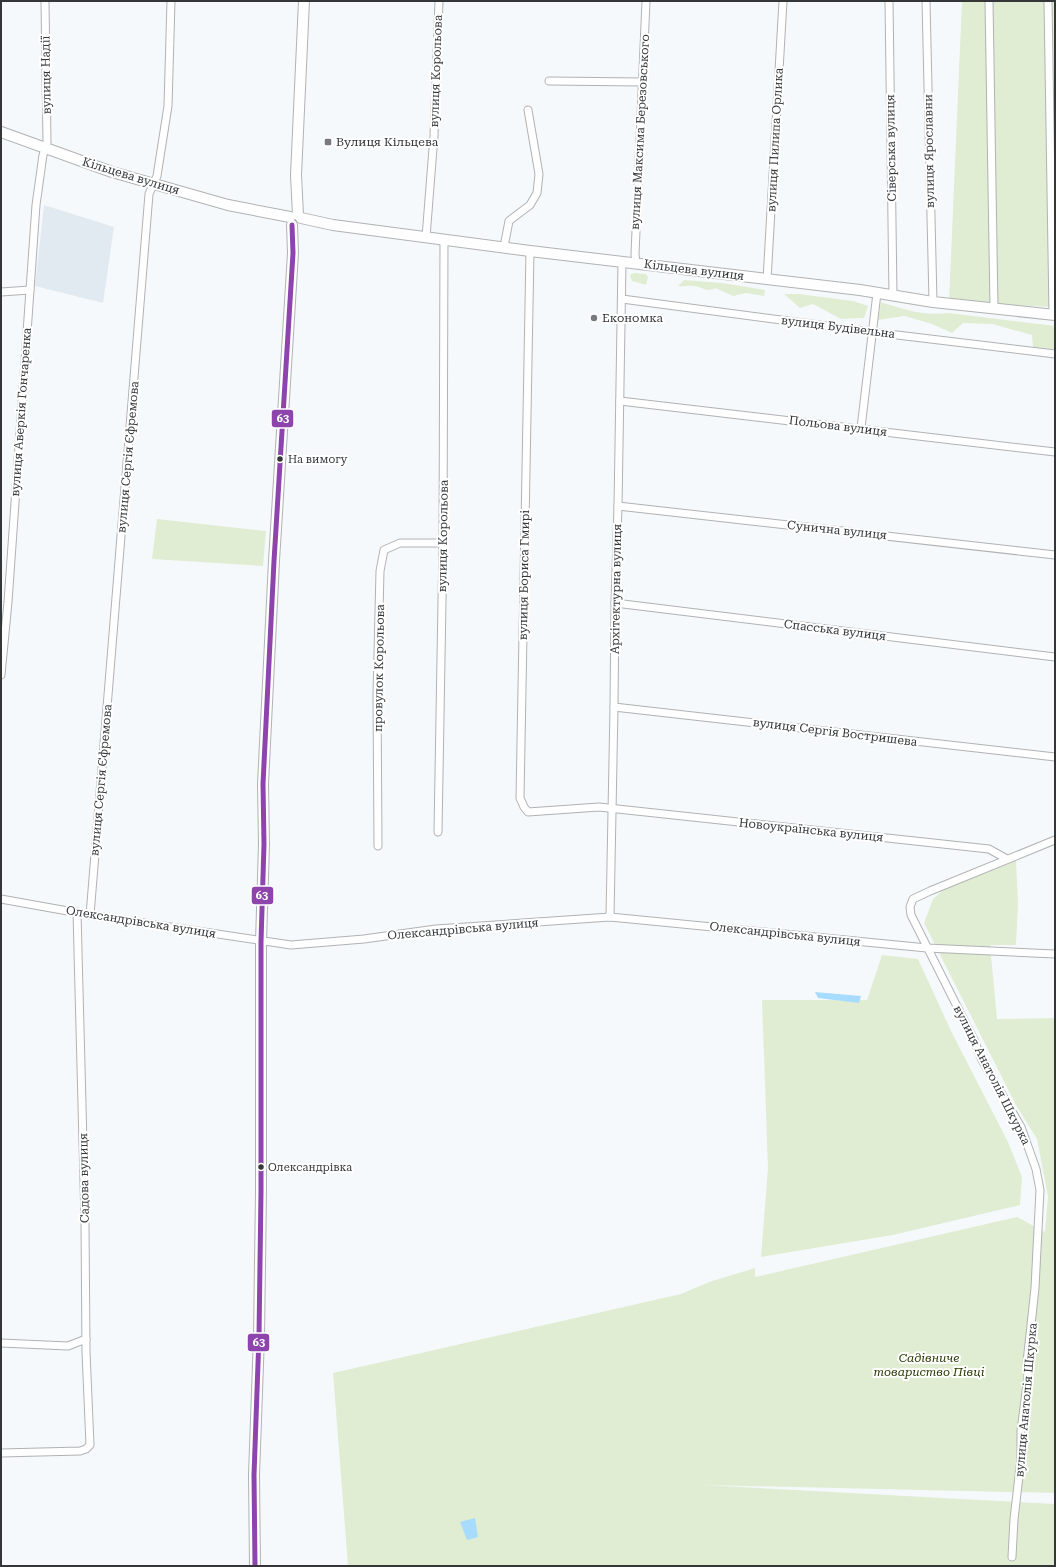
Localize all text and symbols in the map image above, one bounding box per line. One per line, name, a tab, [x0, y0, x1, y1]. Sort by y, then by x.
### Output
street label: вулиця Корольова	[427, 14, 445, 128]
street label: вулиця Максима Березовського	[628, 34, 652, 230]
street label: вулиця Надії	[38, 35, 54, 114]
street label: вулиця Пилипа Орлика	[764, 67, 786, 212]
street label: Сіверська вулиця	[883, 94, 899, 202]
street label: вулиця Ярославни	[921, 94, 937, 208]
place label: Вулиця Кільцева	[336, 135, 439, 149]
marker: Вулиця Кільцева	[323, 137, 333, 147]
street label: Кільцева вулиця	[81, 155, 181, 198]
street label: Кільцева вулиця	[643, 257, 745, 283]
place label: Економка	[602, 311, 663, 325]
marker: Економка	[589, 313, 599, 323]
street label: вулиця Будівельна	[780, 313, 896, 341]
street label: вулиця Аверкія Гончаренка	[8, 327, 34, 497]
street label: вулиця Сергія Єфремова	[114, 380, 142, 533]
line badge: 63	[271, 409, 294, 428]
text: 63	[277, 412, 289, 425]
street label: Польова вулиця	[788, 413, 888, 439]
place label: На вимогу	[288, 453, 348, 466]
marker: На вимогу	[275, 454, 285, 464]
street label: вулиця Корольова	[435, 479, 451, 592]
street label: вулиця Бориса Гмирі	[516, 509, 532, 640]
street label: Сунична вулиця	[786, 518, 888, 542]
street label: Архітектурна вулиця	[608, 524, 624, 654]
street label: провулок Корольова	[371, 603, 387, 732]
street label: Спасська вулиця	[783, 617, 887, 643]
street label: вулиця Сергія Єфремова	[87, 703, 115, 856]
street label: вулиця Сергія Востришева	[752, 715, 918, 749]
street label: Новоукраїнська вулиця	[738, 815, 884, 845]
line badge: 63	[251, 886, 274, 905]
text: 63	[256, 889, 268, 902]
street label: Олександрівська вулиця	[65, 903, 217, 941]
street label: Олександрівська вулиця	[387, 915, 539, 943]
street label: Олександрівська вулиця	[709, 919, 861, 949]
street label: вулиця Анатолія Шкурка	[951, 1003, 1034, 1148]
street label: Садова вулиця	[76, 1133, 92, 1223]
place label: Олександрівка	[268, 1161, 352, 1174]
marker: Олександрівка	[256, 1162, 266, 1172]
street label: вулиця Анатолія Шкурка	[1012, 1322, 1040, 1478]
line badge: 63	[247, 1333, 270, 1352]
text: 63	[253, 1336, 265, 1349]
park label: Садівниче товариство Півці	[874, 1351, 985, 1379]

